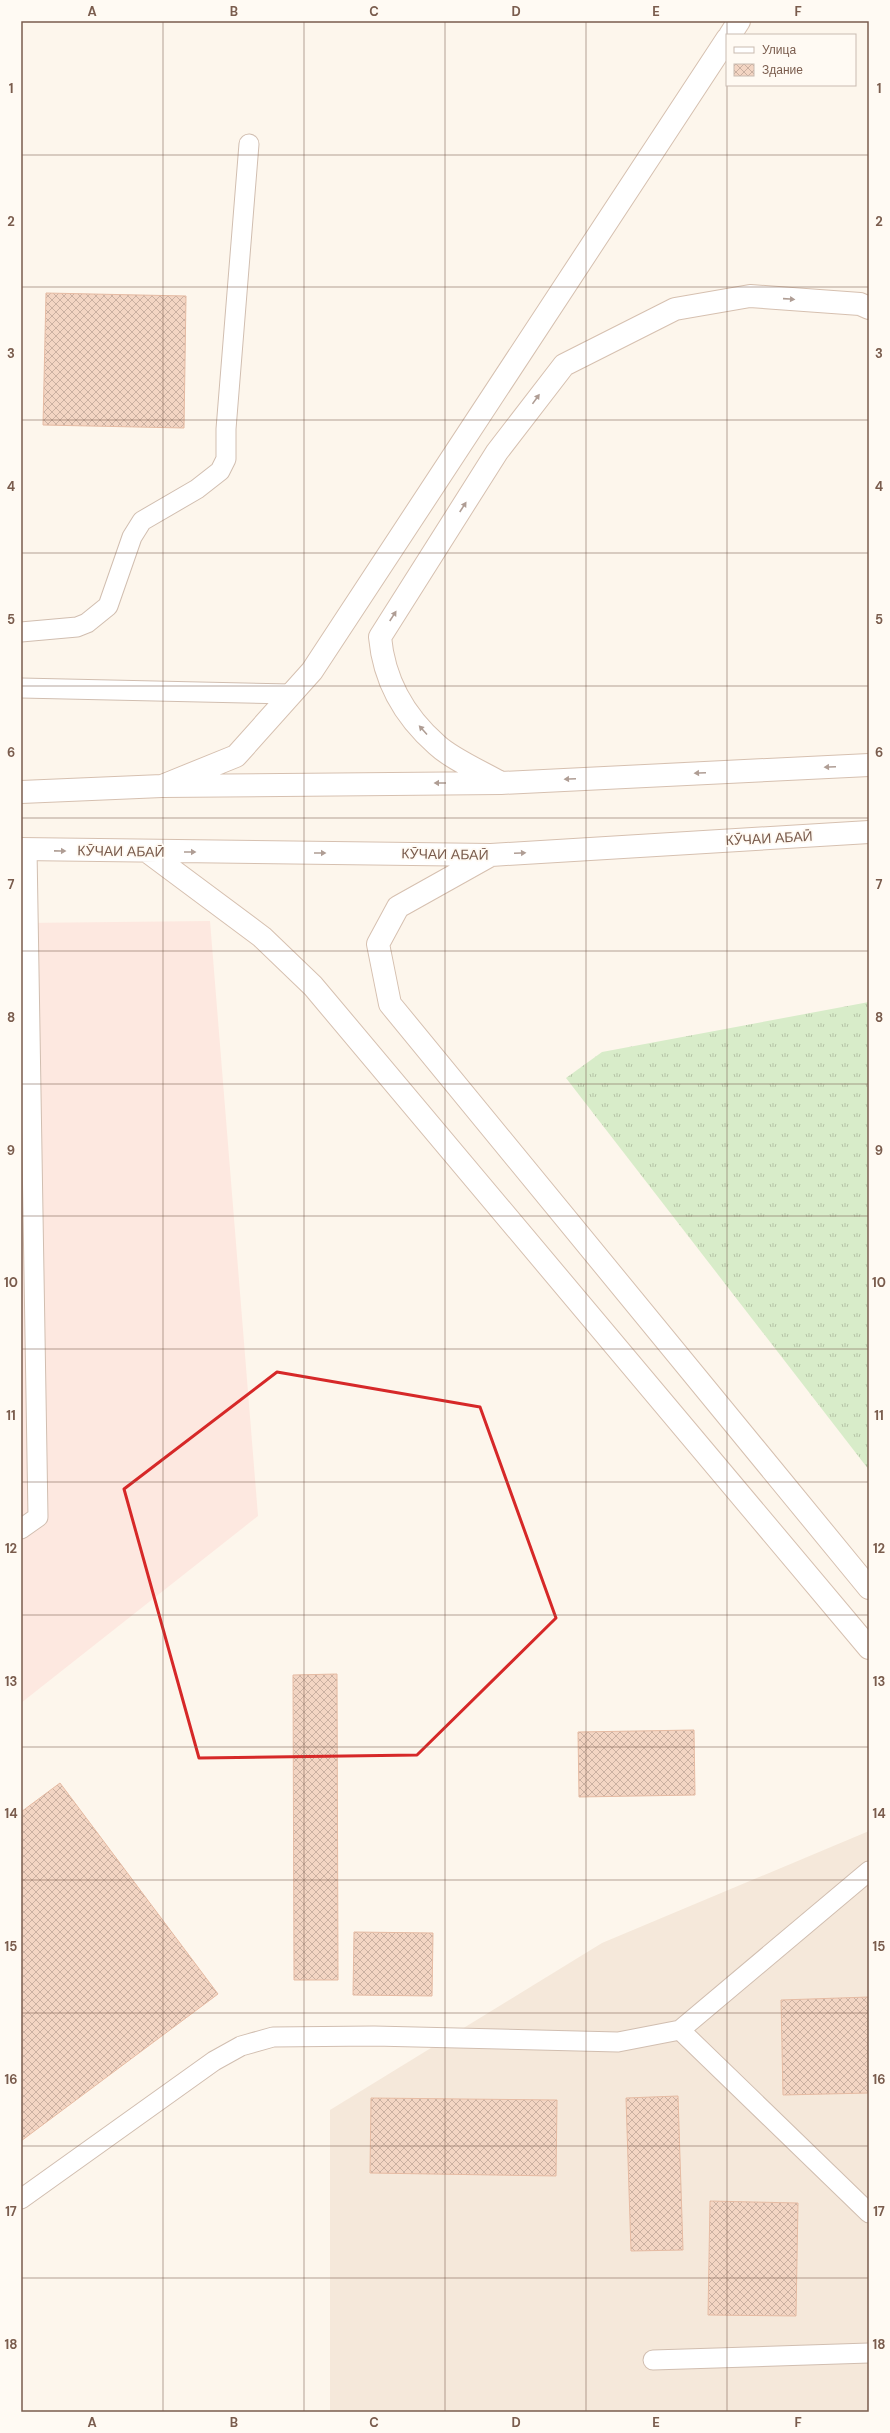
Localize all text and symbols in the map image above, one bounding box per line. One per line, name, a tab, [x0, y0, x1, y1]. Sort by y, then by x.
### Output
text: A	[87, 3, 97, 20]
text: B	[230, 3, 238, 20]
text: C	[369, 3, 379, 20]
text: D	[511, 3, 521, 20]
text: E	[652, 3, 660, 20]
text: F	[794, 3, 802, 20]
legend	[726, 34, 856, 86]
text: Улица	[762, 42, 796, 58]
text: Здание	[762, 62, 803, 78]
text: 1	[9, 80, 13, 97]
text: 1	[877, 80, 881, 97]
text: 2	[7, 213, 15, 230]
text: 2	[875, 213, 883, 230]
one-way arrow	[783, 296, 795, 303]
text: 3	[7, 345, 15, 362]
text: 3	[875, 345, 883, 362]
one-way arrow	[532, 394, 540, 405]
text: 4	[7, 478, 15, 495]
text: 4	[875, 478, 883, 495]
one-way arrow	[459, 501, 466, 512]
one-way arrow	[389, 610, 396, 622]
text: 5	[7, 611, 15, 628]
text: 5	[875, 611, 883, 628]
one-way arrow	[418, 725, 428, 735]
text: 6	[7, 744, 15, 761]
text: 6	[875, 744, 883, 761]
one-way arrow	[824, 763, 836, 770]
one-way arrow	[694, 770, 706, 777]
one-way arrow	[564, 776, 576, 783]
one-way arrow	[433, 780, 446, 786]
street label: КӮЧАИ АБАӢ	[725, 827, 813, 849]
street label: КӮЧАИ АБАӢ	[77, 841, 165, 861]
street label: КӮЧАИ АБАӢ	[401, 844, 489, 864]
one-way arrow	[54, 847, 66, 854]
one-way arrow	[184, 849, 197, 855]
one-way arrow	[314, 850, 327, 856]
one-way arrow	[514, 850, 526, 857]
text: 7	[8, 876, 15, 893]
text: 7	[876, 876, 883, 893]
text: 8	[7, 1009, 15, 1026]
text: 8	[875, 1009, 883, 1026]
text: 9	[7, 1142, 15, 1159]
text: 9	[875, 1142, 883, 1159]
text: 10	[4, 1274, 18, 1291]
text: 10	[872, 1274, 886, 1291]
text: 11	[6, 1407, 16, 1424]
text: 11	[874, 1407, 884, 1424]
text: 12	[5, 1540, 17, 1557]
text: 12	[873, 1540, 885, 1557]
text: 13	[5, 1673, 17, 1690]
text: 13	[873, 1673, 885, 1690]
text: 14	[4, 1805, 18, 1822]
text: 14	[872, 1805, 886, 1822]
text: 15	[5, 1938, 17, 1955]
text: 15	[873, 1938, 885, 1955]
text: 16	[5, 2071, 17, 2088]
text: 16	[873, 2071, 885, 2088]
text: 17	[5, 2203, 17, 2220]
text: 17	[873, 2203, 885, 2220]
text: 18	[5, 2336, 17, 2353]
text: 18	[873, 2336, 885, 2353]
text: A	[87, 2414, 97, 2431]
text: B	[230, 2414, 238, 2431]
text: C	[369, 2414, 379, 2431]
text: D	[511, 2414, 521, 2431]
text: E	[652, 2414, 660, 2431]
text: F	[794, 2414, 802, 2431]

